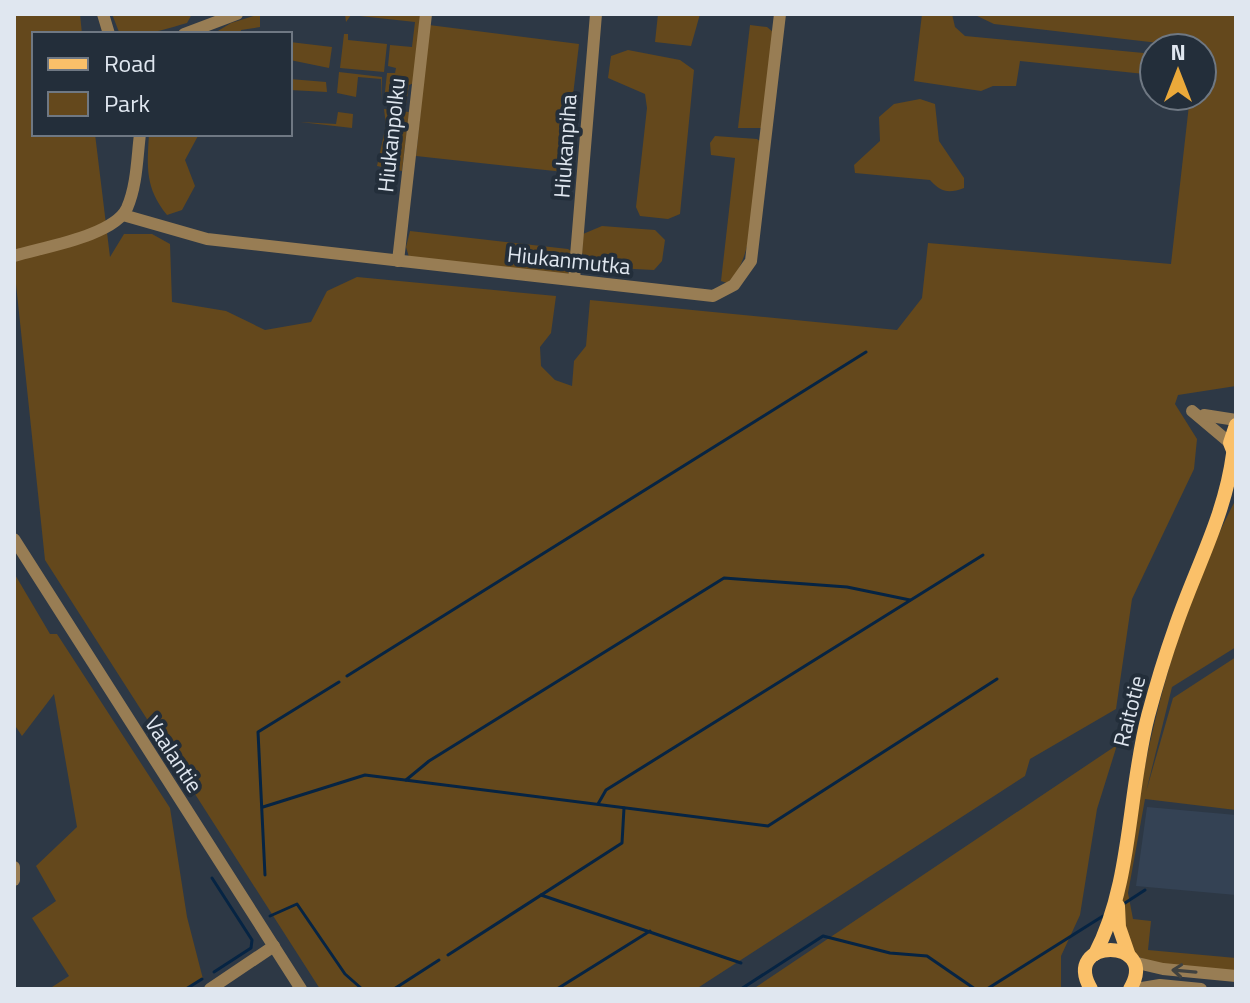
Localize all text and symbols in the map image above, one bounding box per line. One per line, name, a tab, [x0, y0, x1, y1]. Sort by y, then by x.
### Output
legend	[32, 32, 292, 136]
north arrow	[1138, 32, 1218, 112]
text: N	[1170, 35, 1186, 69]
text: Road	[104, 45, 156, 81]
street label: Hiukanpolku	[368, 76, 414, 194]
text: Park	[104, 85, 150, 121]
street label: Hiukanpiha	[544, 93, 586, 199]
street label: Hiukanmutka	[506, 237, 632, 283]
street label: Raitotie	[1104, 672, 1154, 750]
street label: Vaalantie	[136, 709, 212, 799]
one-way arrow	[1171, 964, 1198, 979]

